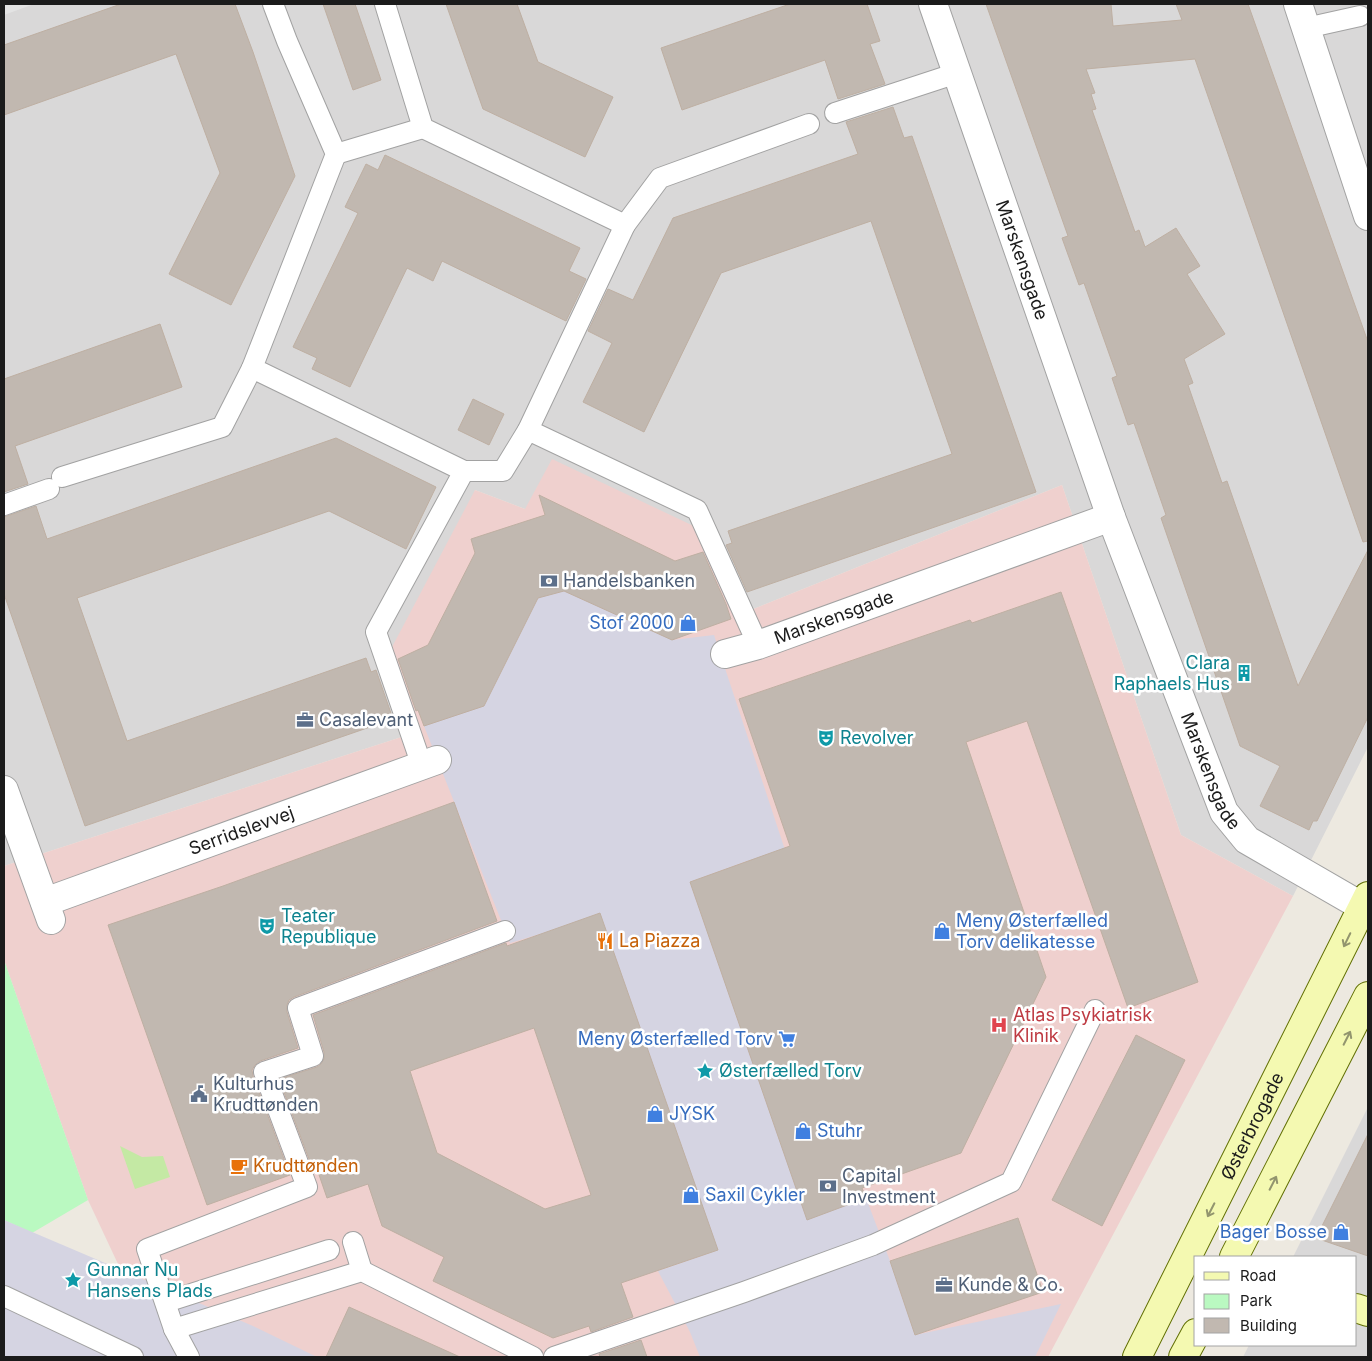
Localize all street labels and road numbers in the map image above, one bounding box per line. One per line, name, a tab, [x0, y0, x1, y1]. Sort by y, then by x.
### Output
street label: Marskensgade	[992, 197, 1053, 323]
street label: Marskensgade	[771, 586, 896, 648]
street label: Marskensgade	[1177, 709, 1245, 834]
street label: Serridslevvej	[186, 802, 297, 859]
street label: Østerbrogade	[1216, 1069, 1288, 1183]

